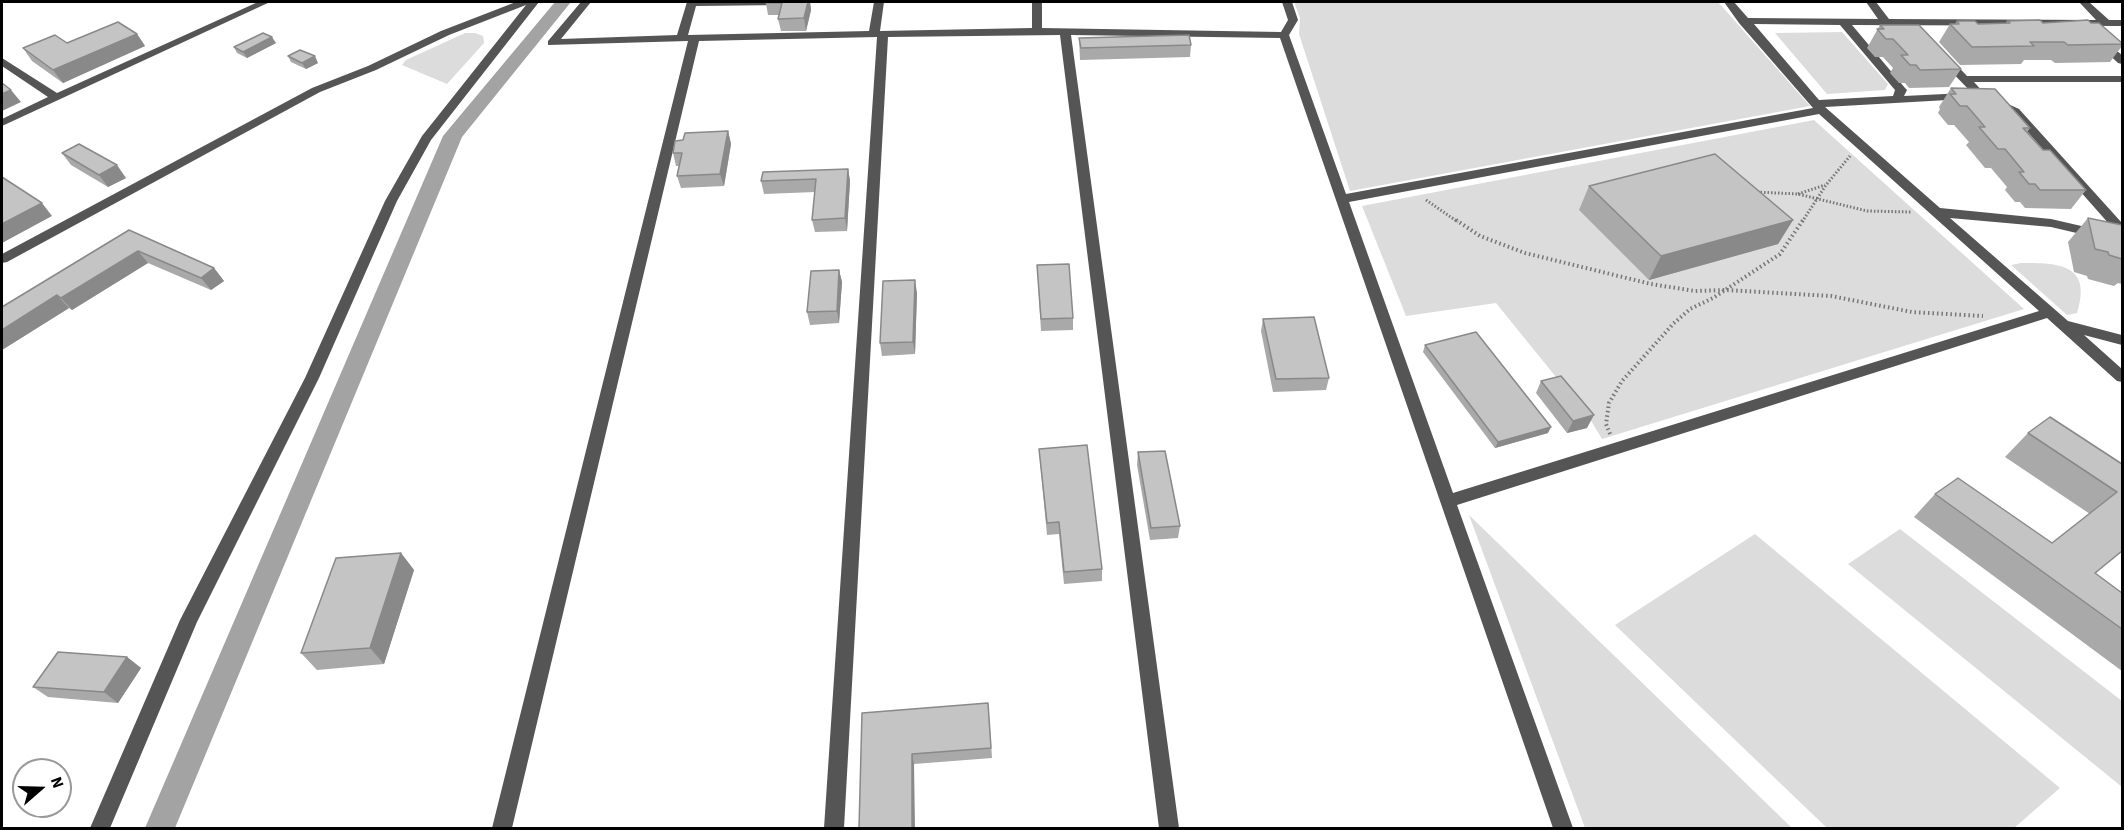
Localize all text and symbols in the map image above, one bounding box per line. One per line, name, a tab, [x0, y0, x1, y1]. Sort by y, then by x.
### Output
north arrow	[12, 758, 72, 818]
text: N	[45, 774, 69, 791]

